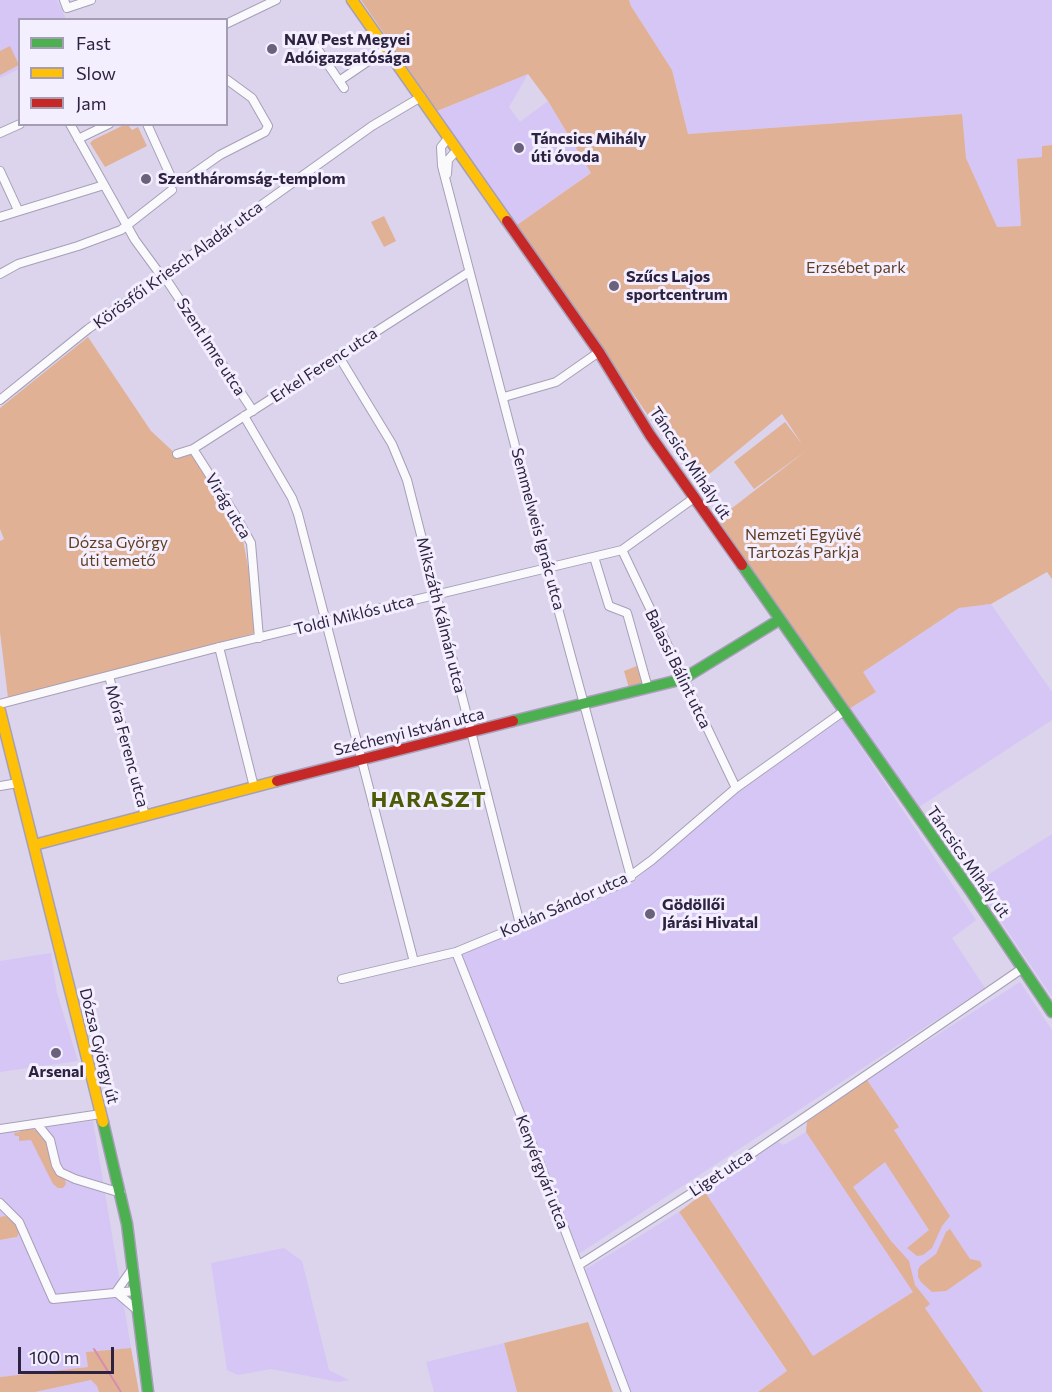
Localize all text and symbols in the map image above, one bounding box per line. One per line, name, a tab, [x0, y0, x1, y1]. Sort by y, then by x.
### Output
legend	[18, 18, 228, 126]
place label: NAV Pest Megyei Adóigazgatósága	[284, 30, 410, 68]
text: Fast	[76, 32, 111, 54]
marker: NAV Pest Megyei Adóigazgatósága	[265, 42, 279, 56]
text: Slow	[76, 62, 116, 84]
text: Jam	[76, 92, 106, 114]
place label: Táncsics Mihály úti óvoda	[531, 129, 646, 167]
marker: Táncsics Mihály úti óvoda	[512, 141, 526, 155]
place label: Szentháromság-templom	[158, 169, 345, 189]
marker: Szentháromság-templom	[139, 172, 153, 186]
street label: Körösfői Kriesch Aladár utca	[90, 197, 266, 333]
park label: Erzsébet park	[806, 258, 906, 278]
place label: Szűcs Lajos sportcentrum	[626, 267, 728, 305]
marker: Szűcs Lajos sportcentrum	[607, 279, 621, 293]
street label: Szent Imre utca	[172, 295, 250, 399]
street label: Erkel Ferenc utca	[267, 323, 381, 407]
street label: Táncsics Mihály út	[645, 403, 735, 523]
street label: Semmelweis Ignác utca	[507, 446, 569, 612]
street label: Virág utca	[201, 470, 255, 542]
park label: Nemzeti Együvé Tartozás Parkja	[745, 525, 861, 563]
park label: Dózsa György úti temető	[68, 533, 168, 571]
street label: Mikszáth Kálmán utca	[412, 535, 470, 695]
street label: Toldi Miklós utca	[292, 591, 416, 639]
street label: Balassi Bálint utca	[641, 606, 715, 732]
street label: Móra Ferenc utca	[101, 683, 153, 809]
street label: Széchenyi István utca	[332, 704, 486, 760]
district label: HARASZT	[371, 787, 487, 813]
street label: Táncsics Mihály út	[922, 803, 1014, 921]
street label: Kotlán Sándor utca	[497, 868, 631, 942]
place label: Gödöllői Járási Hivatal	[662, 895, 758, 933]
marker: Gödöllői Járási Hivatal	[643, 907, 657, 921]
street label: Dózsa György út	[75, 986, 123, 1106]
marker: Arsenal	[49, 1046, 63, 1060]
place label: Arsenal	[28, 1062, 84, 1082]
street label: Kenyérgyári utca	[511, 1112, 573, 1232]
street label: Liget utca	[686, 1146, 756, 1200]
scale bar	[21, 1335, 117, 1373]
text: 100 m	[29, 1346, 79, 1368]

